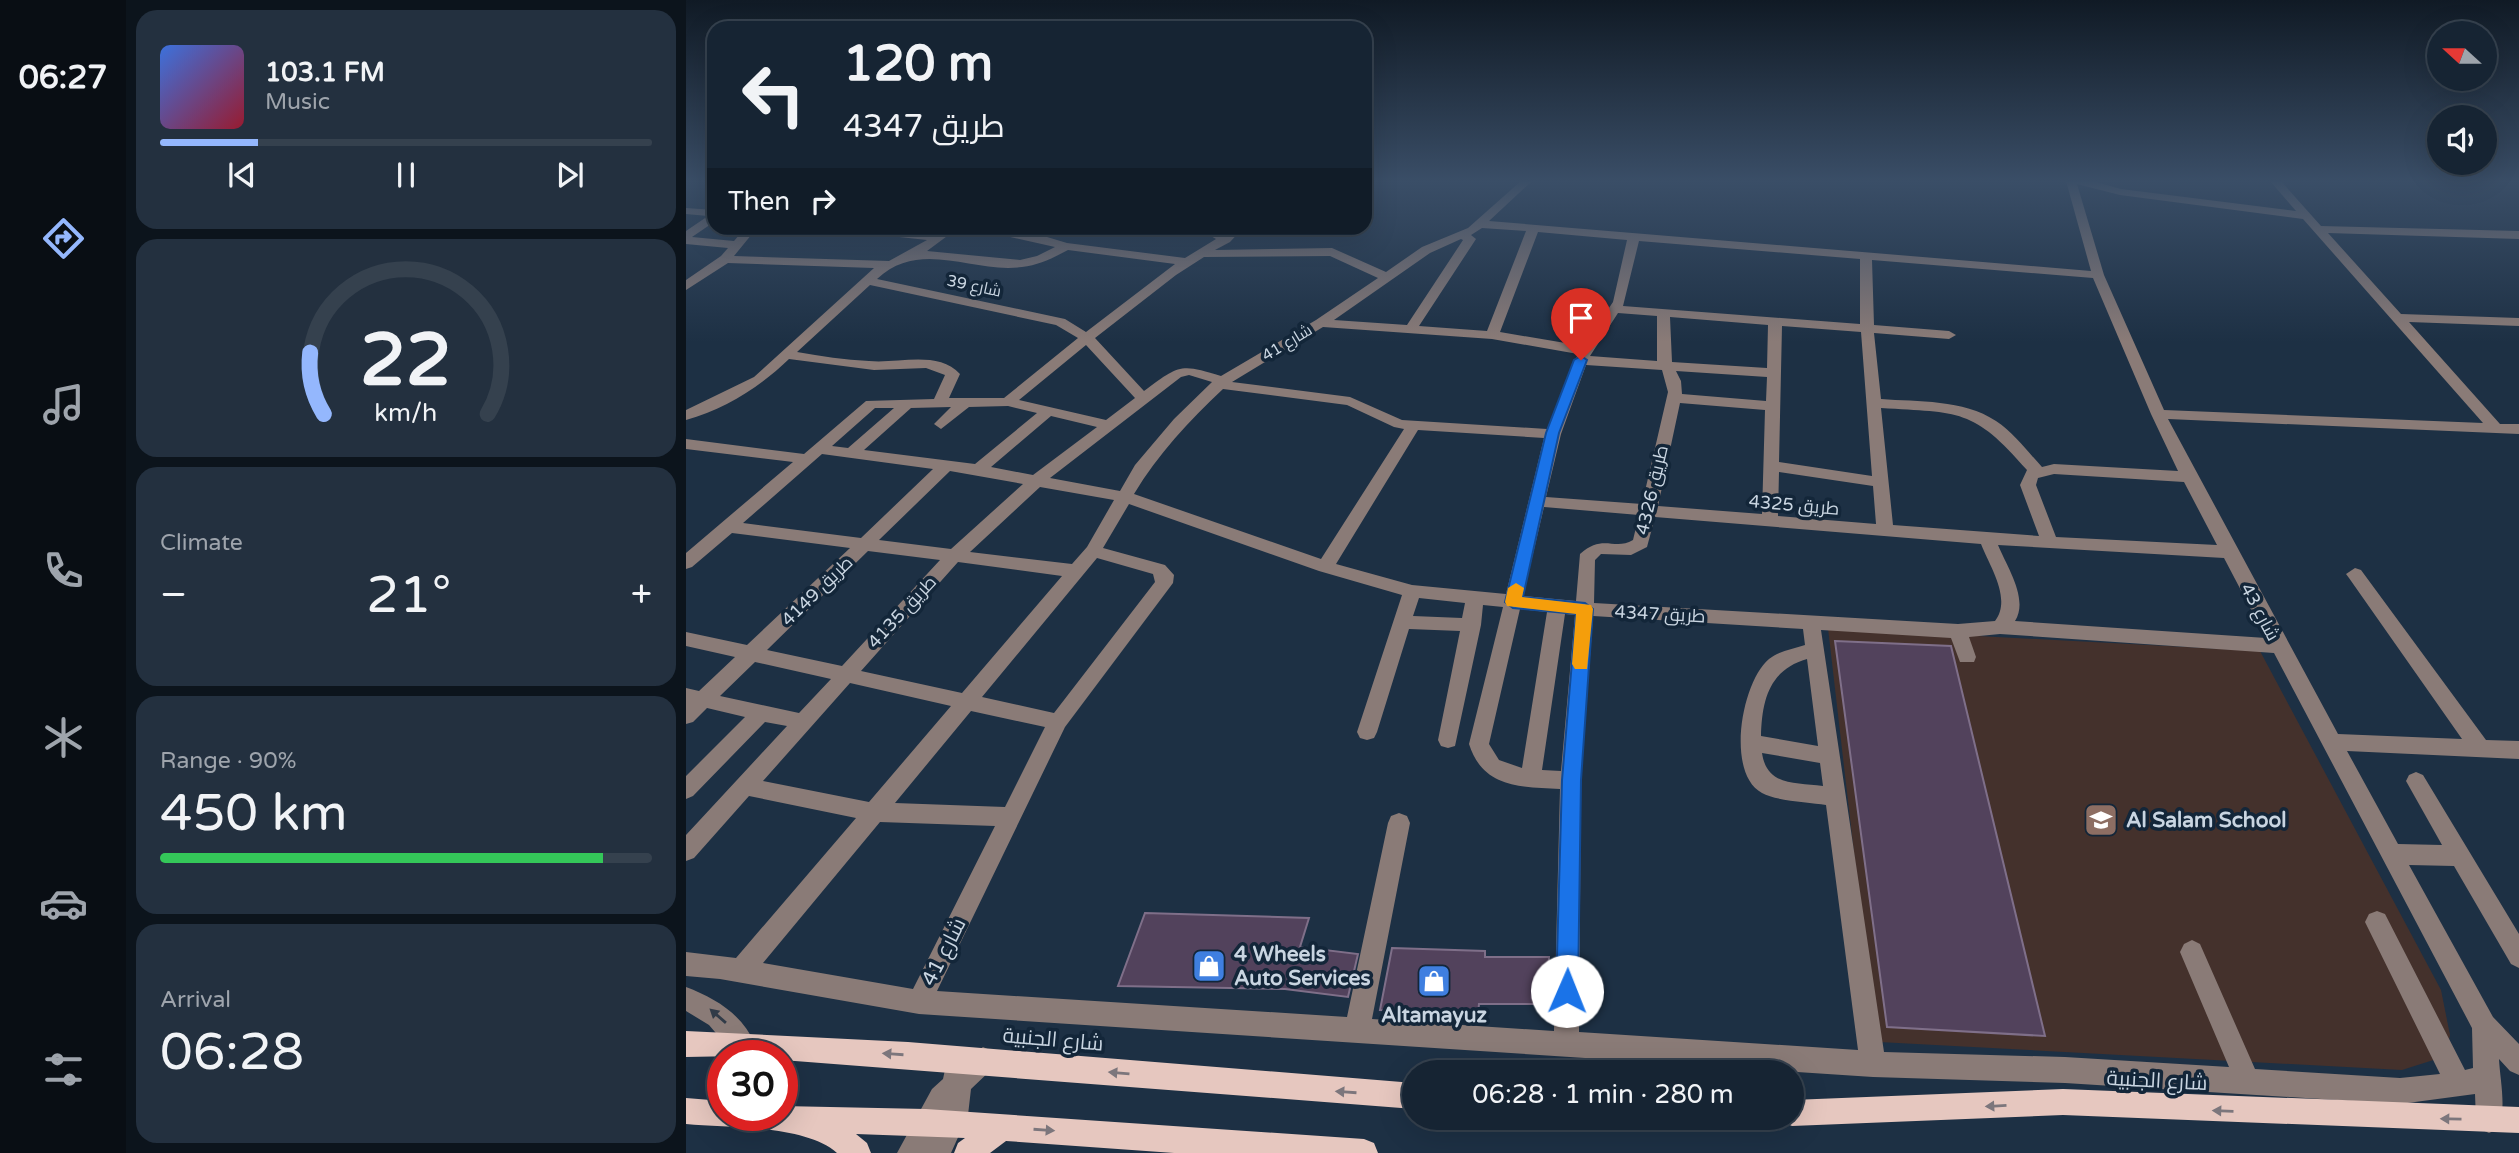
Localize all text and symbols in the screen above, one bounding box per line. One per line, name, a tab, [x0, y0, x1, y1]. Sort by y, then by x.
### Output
north arrow	[2427, 21, 2497, 91]
map controls	[2427, 21, 2497, 175]
text: 120 m	[843, 35, 993, 94]
icon: left	[728, 49, 819, 140]
text: 103.1 FM	[265, 57, 385, 88]
text: 06:27	[19, 59, 107, 97]
text: Music	[265, 88, 330, 116]
button: sound	[2427, 105, 2497, 175]
text: طريق 4347	[843, 108, 1005, 146]
icon: previous	[223, 156, 261, 194]
icon: pause	[387, 156, 425, 194]
icon: next	[551, 156, 589, 194]
icon: right	[804, 182, 842, 220]
text: Then	[728, 186, 790, 217]
icon: directions	[39, 214, 88, 263]
street label: شارع 39	[945, 270, 1003, 303]
pin	[1551, 288, 1611, 360]
icon: arrive	[1562, 299, 1600, 337]
text: 22	[360, 317, 452, 405]
street label: شارع 41	[1258, 320, 1316, 367]
icon: music	[39, 380, 88, 429]
text: km/h	[375, 398, 437, 428]
street label: طريق 4326	[1631, 443, 1674, 537]
street label: طريق 4325	[1748, 490, 1840, 521]
text: Climate	[160, 529, 243, 557]
icon: phone	[39, 546, 88, 595]
street label: طريق 4149	[777, 551, 858, 631]
text: 21°	[366, 564, 451, 627]
street label: طريق 4135	[863, 571, 942, 653]
text: −	[160, 572, 187, 618]
text: +	[631, 572, 652, 618]
street label: شارع 43	[2235, 579, 2284, 645]
street label: طريق 4347	[1614, 601, 1706, 628]
icon: climate	[39, 713, 88, 762]
text: Range · 90%	[160, 747, 296, 775]
text: 450 km	[160, 782, 348, 845]
school or university icon: Al Salam School	[2082, 801, 2120, 839]
place label: Al Salam School	[2126, 808, 2286, 833]
icon: car	[39, 879, 88, 928]
street label: شارع 41	[916, 914, 972, 990]
place label: 4 Wheels Auto Services	[1234, 942, 1371, 991]
shop icon: 4 Wheels Auto Services	[1190, 947, 1228, 985]
position arrow	[1530, 954, 1604, 1028]
shop icon: Altamayuz	[1415, 962, 1453, 1000]
text: Arrival	[160, 986, 231, 1014]
place label: Altamayuz	[1381, 1003, 1488, 1028]
one-way arrow	[710, 1009, 727, 1024]
text: 06:28	[160, 1021, 304, 1084]
street label: شارع الجنبية	[1002, 1023, 1104, 1058]
speed limit sign: 30	[707, 1040, 798, 1131]
icon: filters	[39, 1045, 88, 1094]
one-way arrow	[881, 1048, 903, 1059]
street label: شارع الجنبية	[2106, 1066, 2208, 1097]
one-way arrow	[1108, 1067, 1130, 1078]
text: 06:28 · 1 min · 280 m	[1472, 1079, 1734, 1110]
one-way arrow	[1335, 1086, 1357, 1097]
one-way arrow	[1985, 1100, 2007, 1111]
one-way arrow	[2212, 1105, 2234, 1116]
one-way arrow	[2440, 1113, 2462, 1125]
one-way arrow	[1033, 1125, 1055, 1136]

